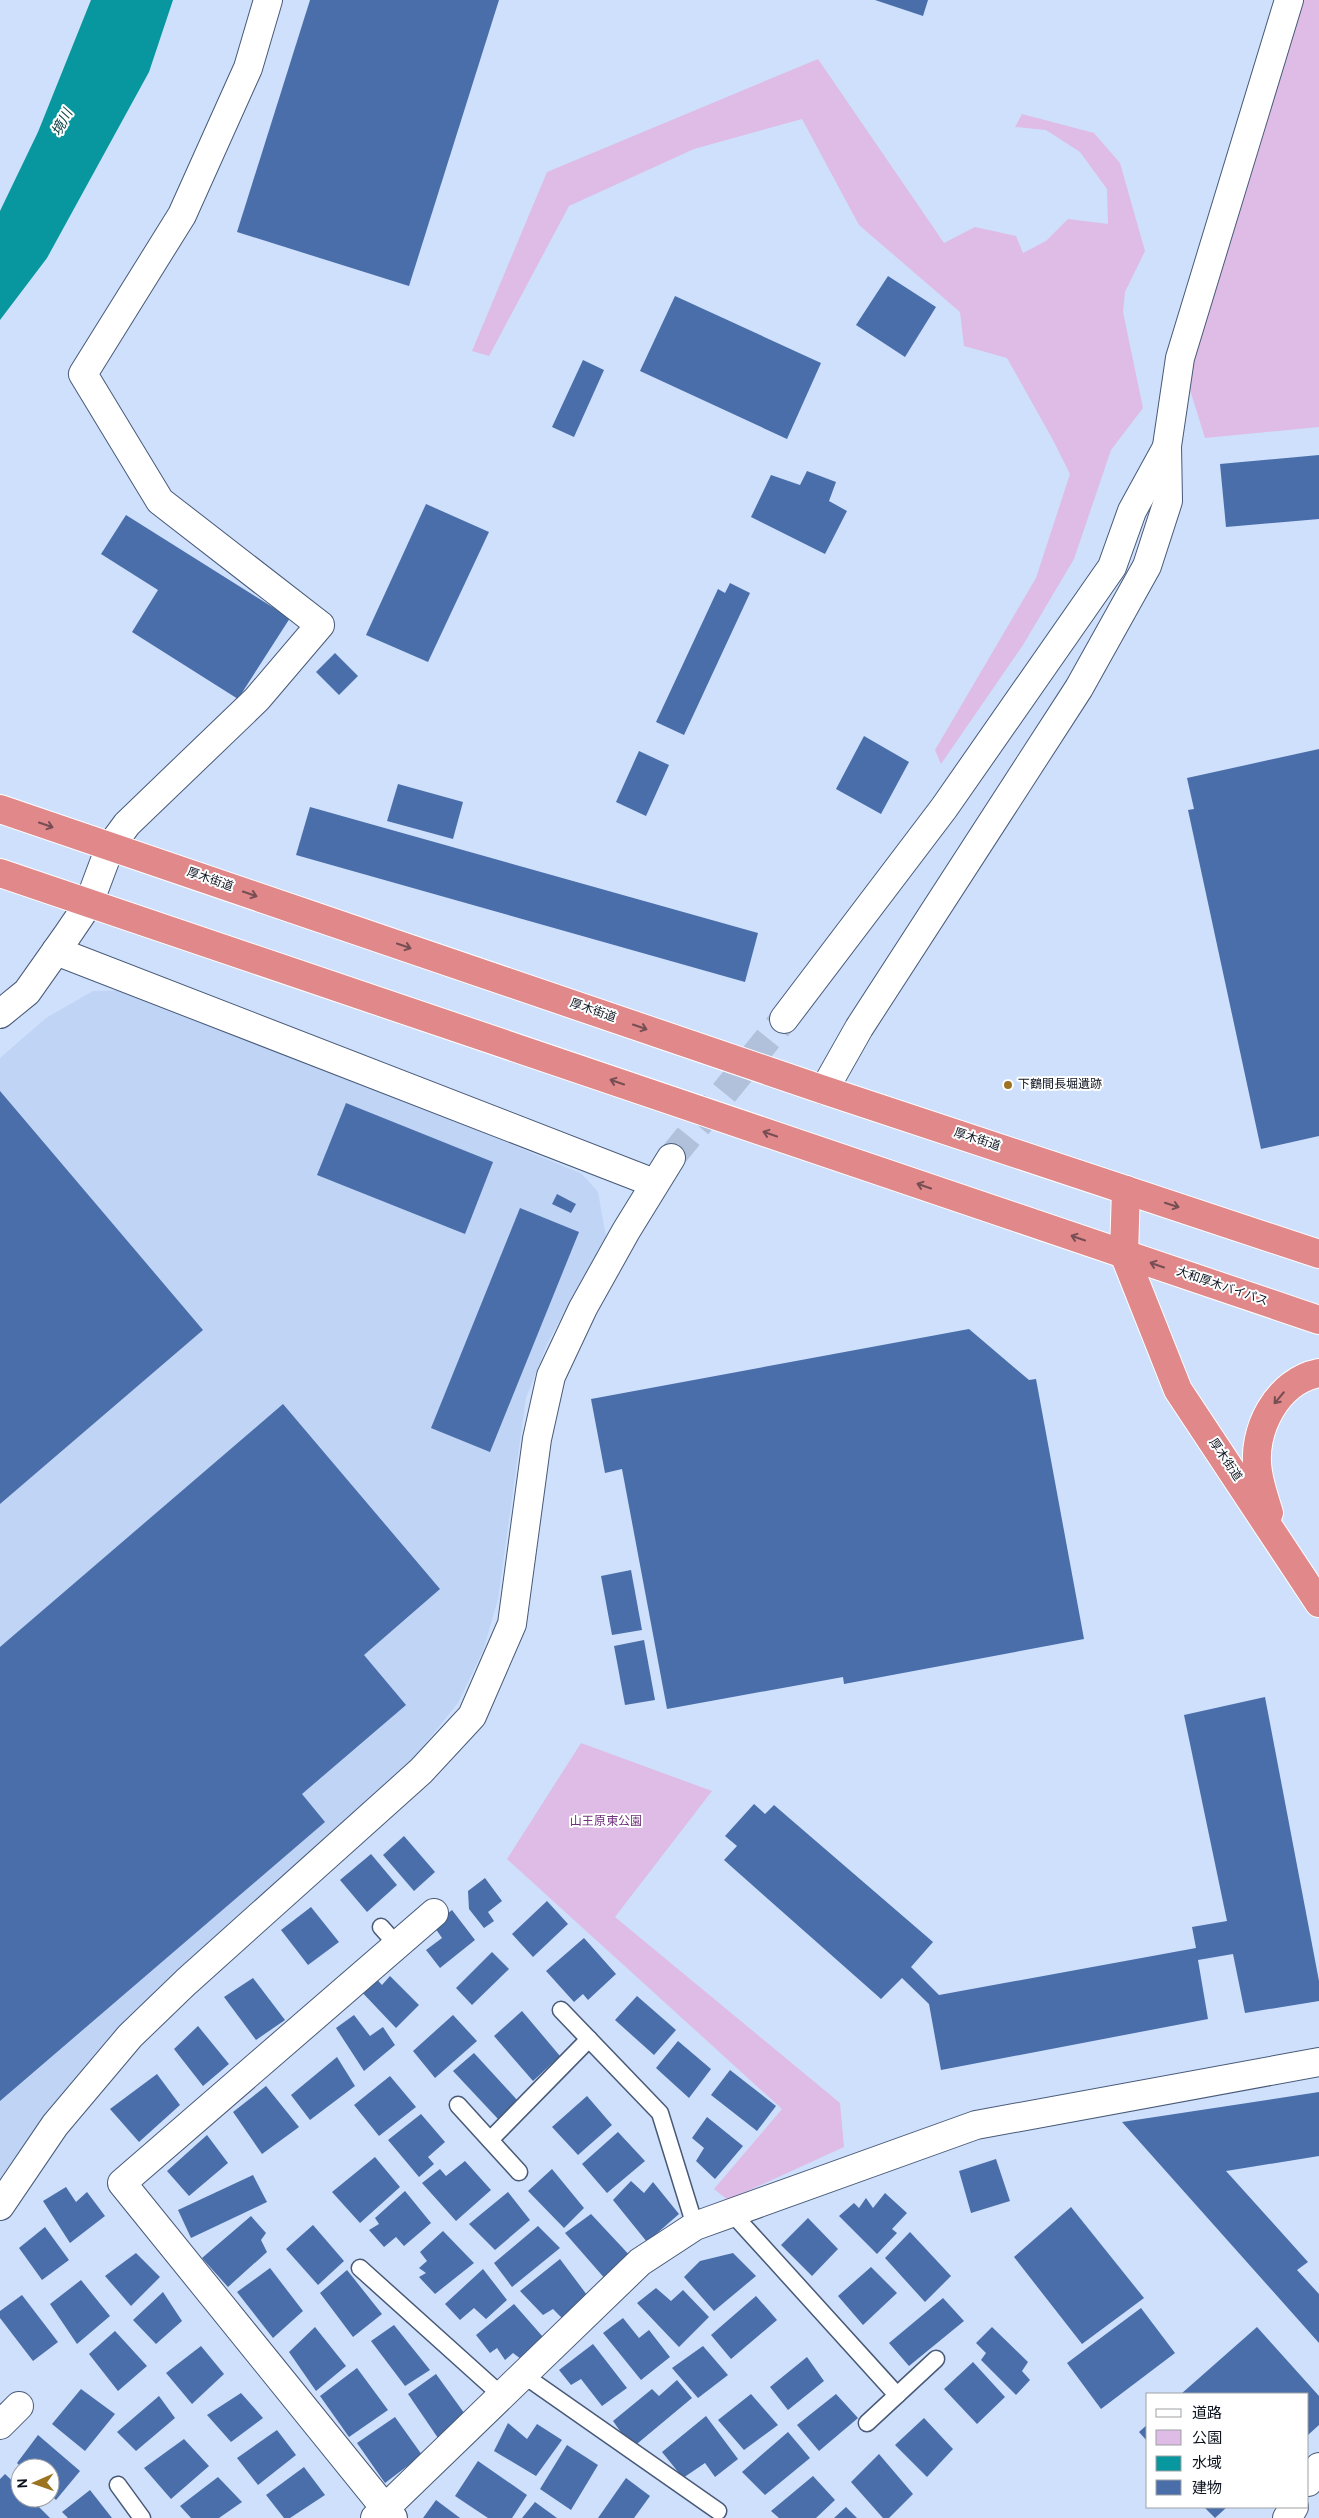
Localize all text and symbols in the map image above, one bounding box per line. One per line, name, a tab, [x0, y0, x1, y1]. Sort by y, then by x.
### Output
water label: 境川	[49, 105, 78, 139]
one-way arrow	[38, 821, 53, 830]
street label: 厚木街道	[185, 865, 235, 895]
one-way arrow	[242, 890, 257, 899]
one-way arrow	[395, 942, 411, 951]
street label: 厚木街道	[568, 996, 618, 1026]
one-way arrow	[632, 1023, 648, 1032]
one-way arrow	[609, 1077, 625, 1086]
place label: 下鶴間長堀遺跡	[1018, 1077, 1102, 1093]
marker: 下鶴間長堀遺跡	[1002, 1079, 1014, 1091]
street label: 厚木街道	[952, 1125, 1002, 1155]
one-way arrow	[763, 1129, 779, 1138]
one-way arrow	[917, 1181, 933, 1190]
one-way arrow	[1164, 1201, 1179, 1210]
one-way arrow	[1071, 1233, 1087, 1242]
one-way arrow	[1150, 1260, 1165, 1269]
street label: 大和厚木バイパス	[1174, 1264, 1270, 1310]
one-way arrow	[1274, 1391, 1285, 1404]
street label: 厚木街道	[1205, 1436, 1245, 1484]
park label: 山王原東公園	[570, 1814, 642, 1830]
legend	[1146, 2393, 1309, 2508]
text: 道路	[1192, 2405, 1222, 2424]
text: 公園	[1192, 2430, 1222, 2449]
text: 水域	[1192, 2455, 1222, 2474]
north arrow	[10, 2458, 60, 2508]
text: N	[15, 2478, 32, 2489]
text: 建物	[1192, 2480, 1222, 2499]

